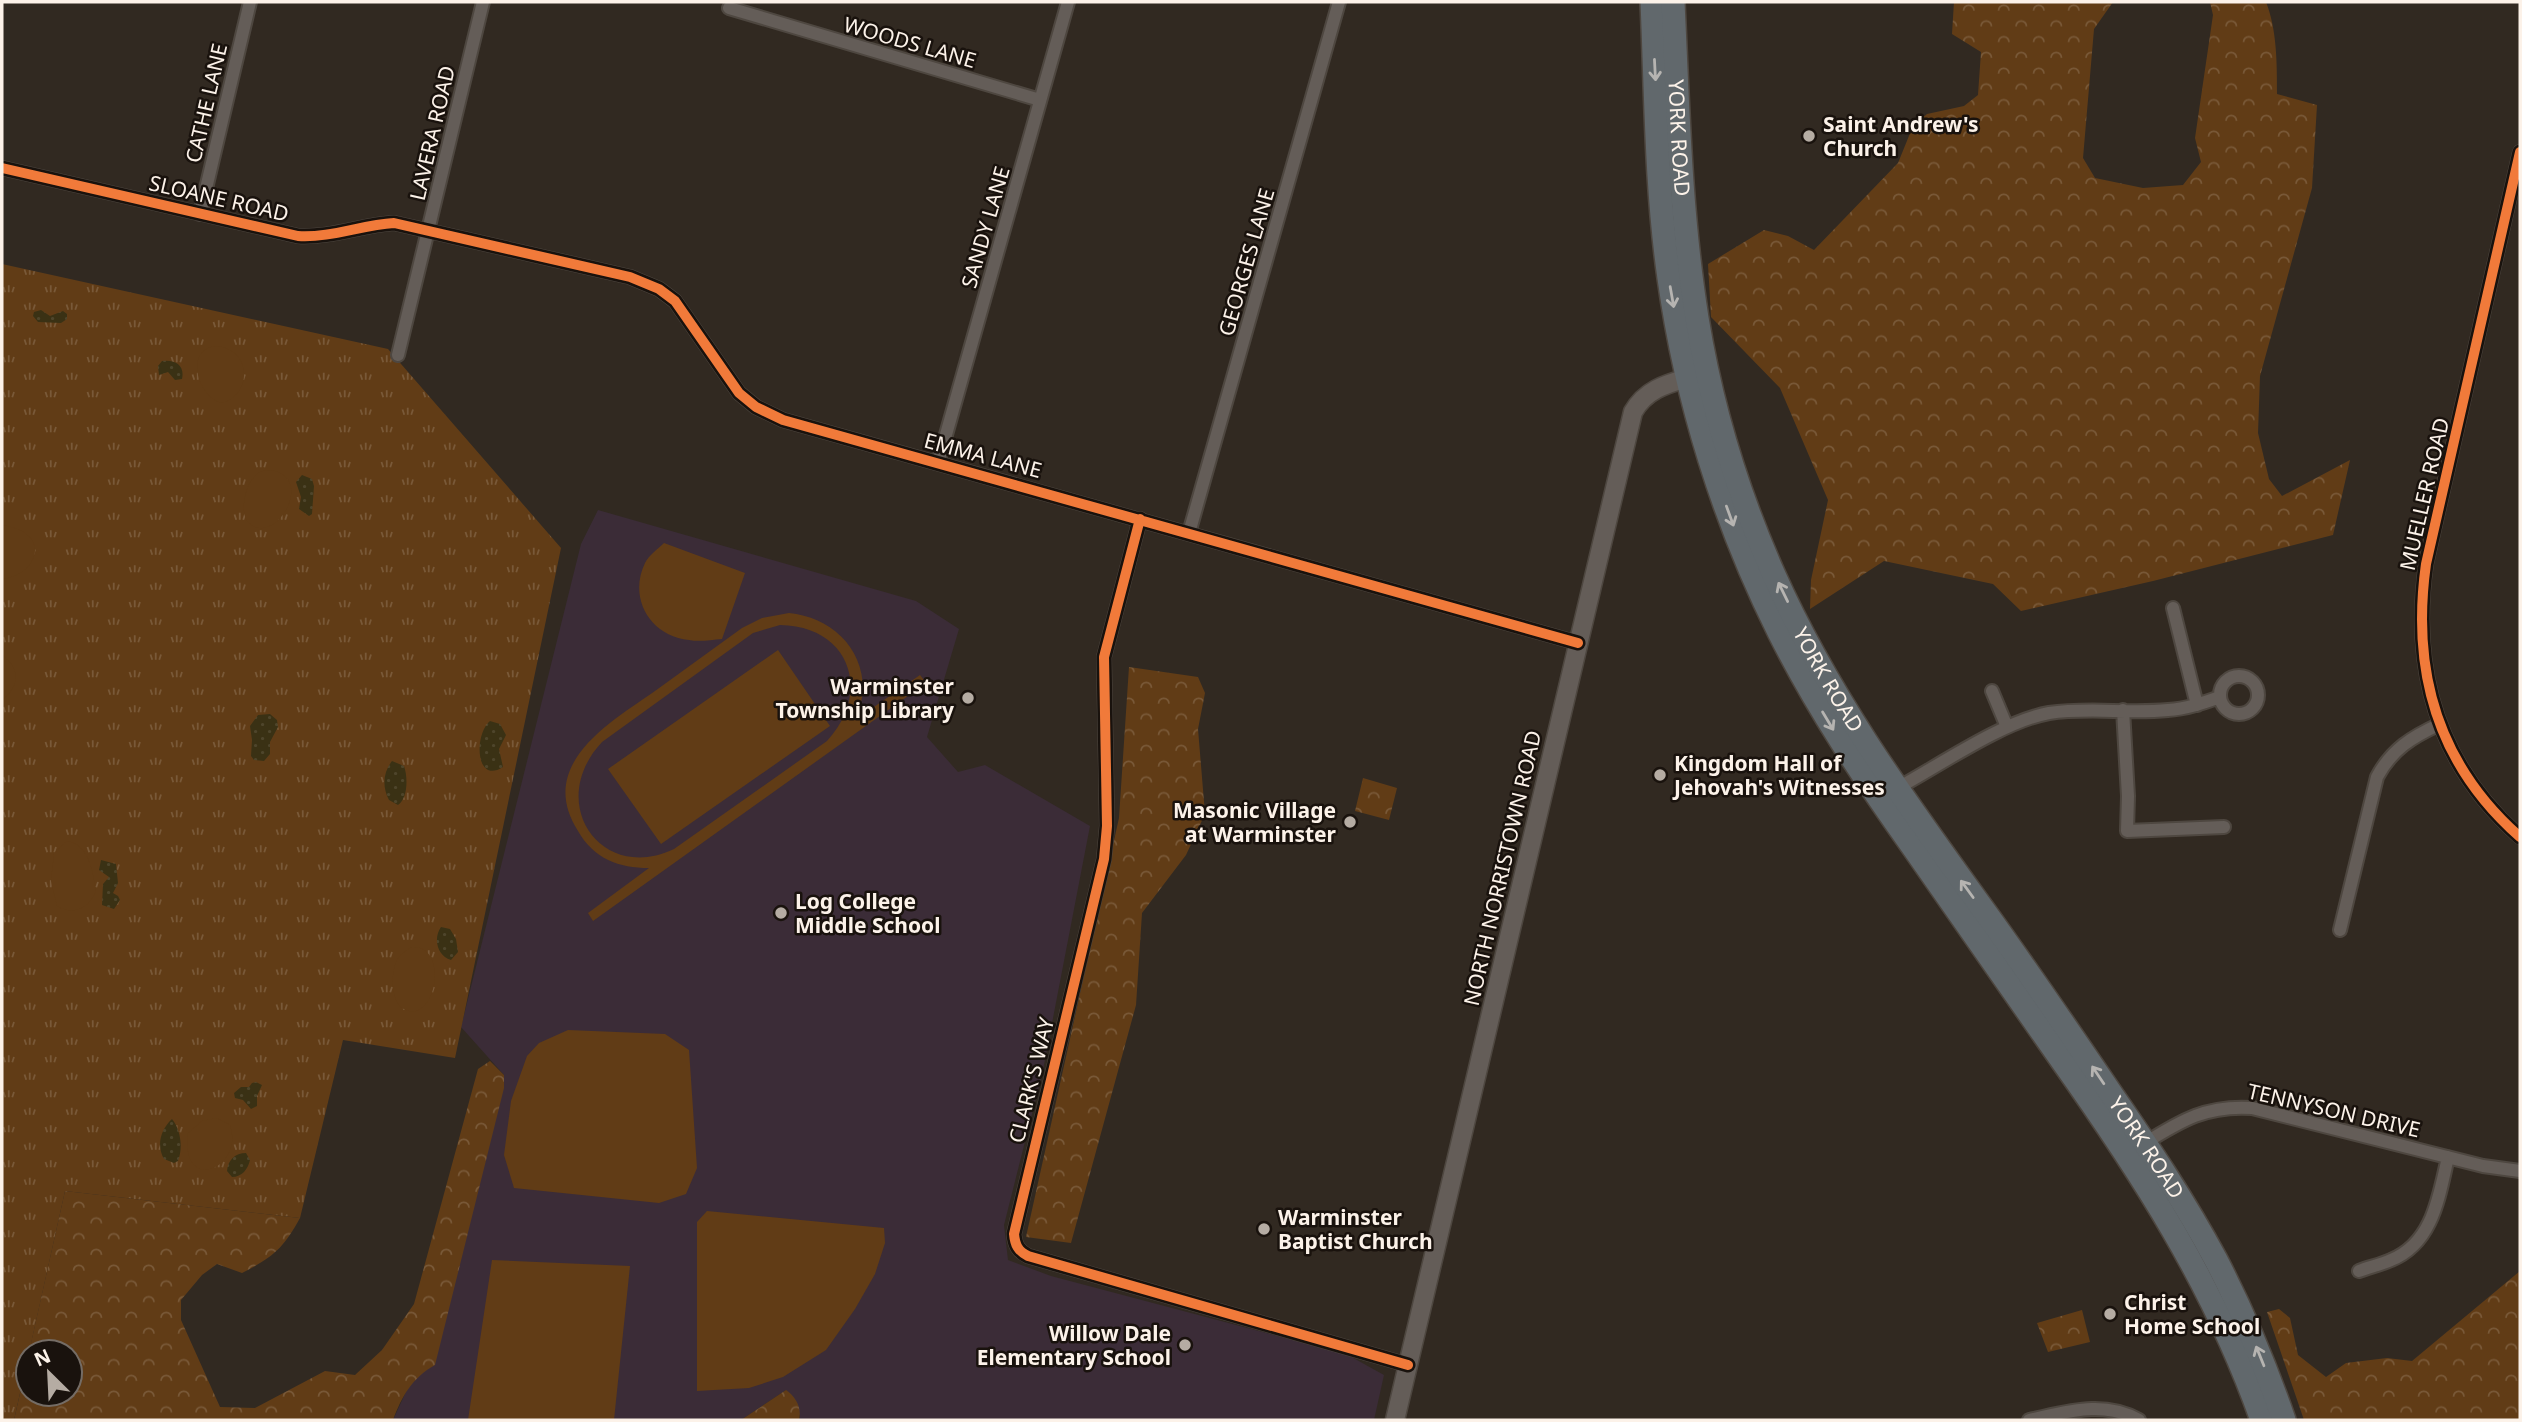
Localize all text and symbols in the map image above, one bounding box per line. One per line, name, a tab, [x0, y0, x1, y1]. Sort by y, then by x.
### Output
street label: WOODS LANE	[841, 10, 979, 74]
street label: CATHE LANE	[179, 41, 233, 165]
one-way arrow	[1649, 58, 1662, 81]
street label: LAVERA ROAD	[403, 63, 461, 203]
street label: YORK ROAD	[1662, 79, 1697, 197]
place label: Saint Andrew's Church	[1823, 110, 1979, 162]
marker: Saint Andrew's Church	[1801, 128, 1817, 144]
street label: SANDY LANE	[954, 163, 1016, 291]
street label: SLOANE ROAD	[146, 168, 292, 228]
street label: GEORGES LANE	[1212, 185, 1280, 339]
one-way arrow	[1666, 285, 1679, 308]
street label: MUELLER ROAD	[2393, 415, 2455, 573]
street label: EMMA LANE	[921, 426, 1045, 484]
one-way arrow	[1725, 505, 1737, 527]
one-way arrow	[1775, 582, 1789, 603]
street label: YORK ROAD	[1787, 622, 1870, 737]
place label: Warminster Township Library	[776, 672, 955, 724]
marker: Warminster Township Library	[960, 690, 976, 706]
one-way arrow	[1822, 710, 1836, 730]
street label: NORTH NORRISTOWN ROAD	[1457, 728, 1547, 1008]
place label: Kingdom Hall of Jehovah's Witnesses	[1672, 749, 1885, 801]
marker: Kingdom Hall of Jehovah's Witnesses	[1652, 767, 1668, 783]
place label: Masonic Village at Warminster	[1173, 796, 1337, 848]
marker: Masonic Village at Warminster	[1342, 814, 1358, 830]
one-way arrow	[1960, 880, 1975, 899]
place label: Log College Middle School	[795, 887, 940, 939]
marker: Log College Middle School	[773, 905, 789, 921]
street label: CLARK'S WAY	[1002, 1014, 1060, 1146]
one-way arrow	[2091, 1066, 2105, 1085]
street label: TENNYSON DRIVE	[2245, 1077, 2423, 1143]
street label: YORK ROAD	[2103, 1090, 2191, 1204]
place label: Warminster Baptist Church	[1278, 1203, 1433, 1255]
marker: Warminster Baptist Church	[1256, 1221, 1272, 1237]
place label: Christ Home School	[2124, 1288, 2260, 1340]
marker: Christ Home School	[2102, 1306, 2118, 1322]
place label: Willow Dale Elementary School	[977, 1319, 1171, 1371]
marker: Willow Dale Elementary School	[1177, 1337, 1193, 1353]
north arrow	[14, 1338, 84, 1408]
text: N	[30, 1342, 54, 1372]
one-way arrow	[2253, 1346, 2266, 1368]

